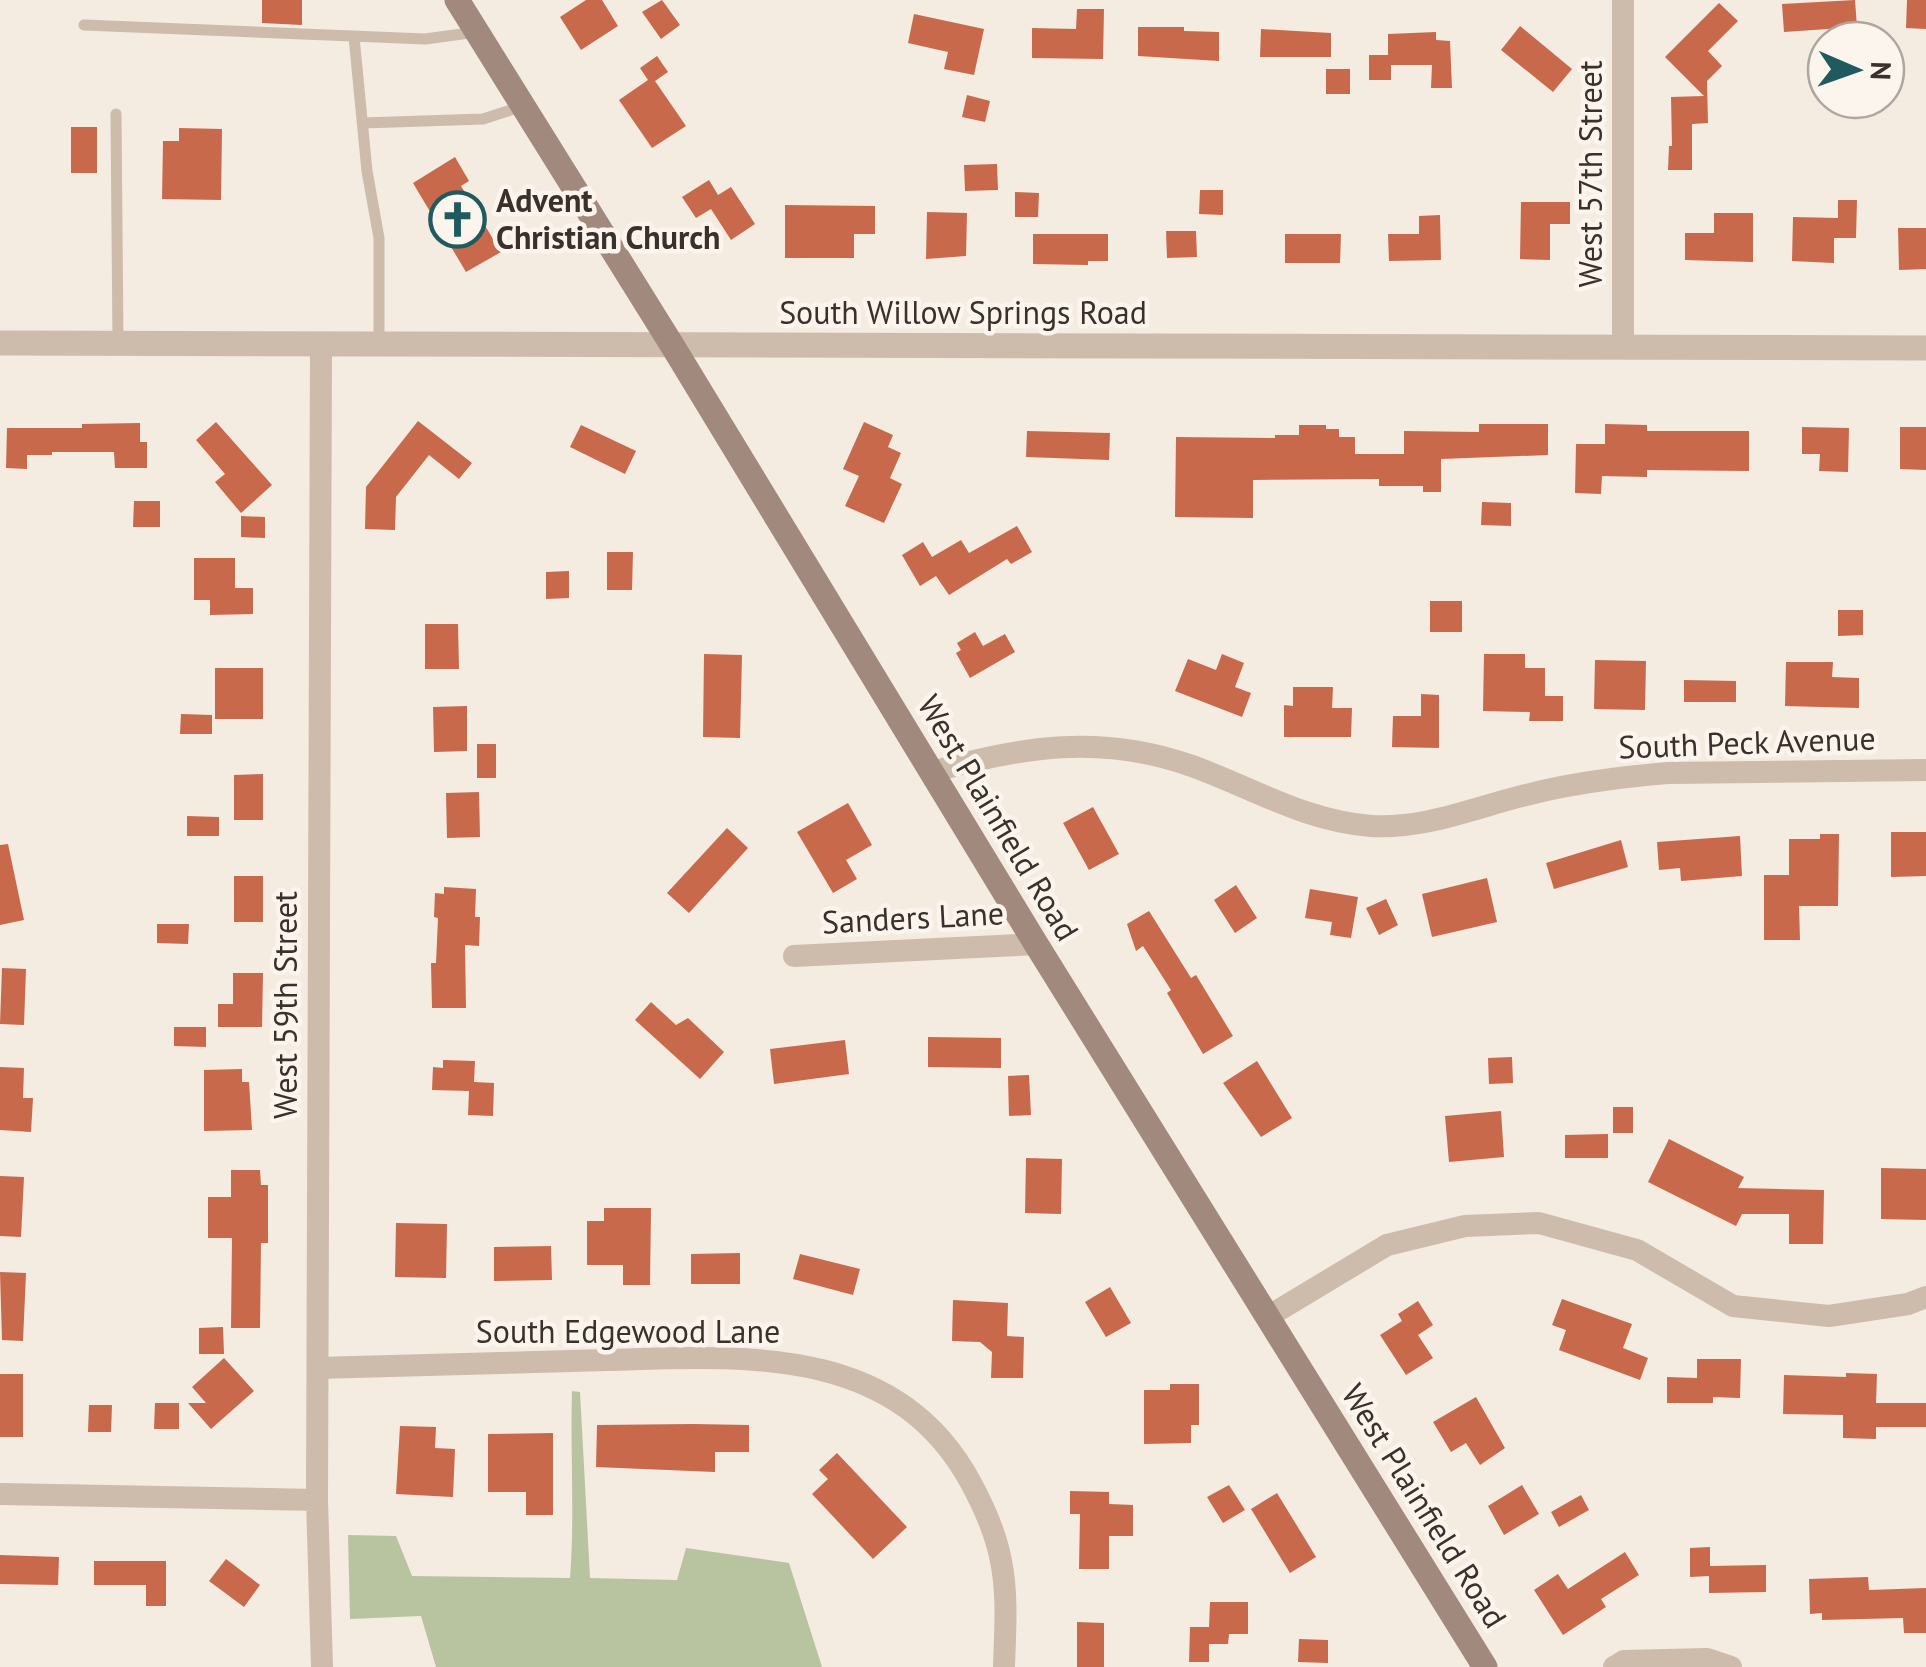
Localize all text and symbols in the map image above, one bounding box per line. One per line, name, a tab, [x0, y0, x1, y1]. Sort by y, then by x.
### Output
north arrow	[1806, 20, 1906, 120]
street label: West 57th Street	[1569, 60, 1611, 288]
text: N	[1863, 61, 1900, 81]
place label: Advent Christian Church	[496, 179, 721, 258]
church icon: Advent Christian Church	[427, 189, 487, 249]
street label: South Willow Springs Road	[779, 291, 1147, 333]
street label: West Plainfield Road	[909, 687, 1089, 948]
street label: South Peck Avenue	[1618, 717, 1876, 767]
street label: West 59th Street	[264, 891, 306, 1119]
street label: Sanders Lane	[821, 891, 1005, 943]
street label: South Edgewood Lane	[476, 1310, 780, 1352]
street label: West Plainfield Road	[1333, 1376, 1517, 1635]

